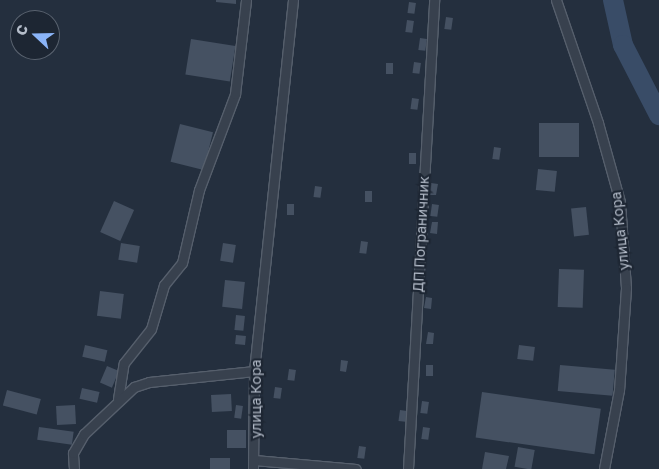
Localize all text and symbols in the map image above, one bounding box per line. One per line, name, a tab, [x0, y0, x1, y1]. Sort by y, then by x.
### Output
north arrow	[10, 10, 60, 60]
text: С	[12, 22, 31, 38]
street label: ДП Пограничник	[410, 176, 432, 292]
street label: улица Кора	[608, 191, 632, 271]
street label: улица Кора	[248, 360, 264, 438]

